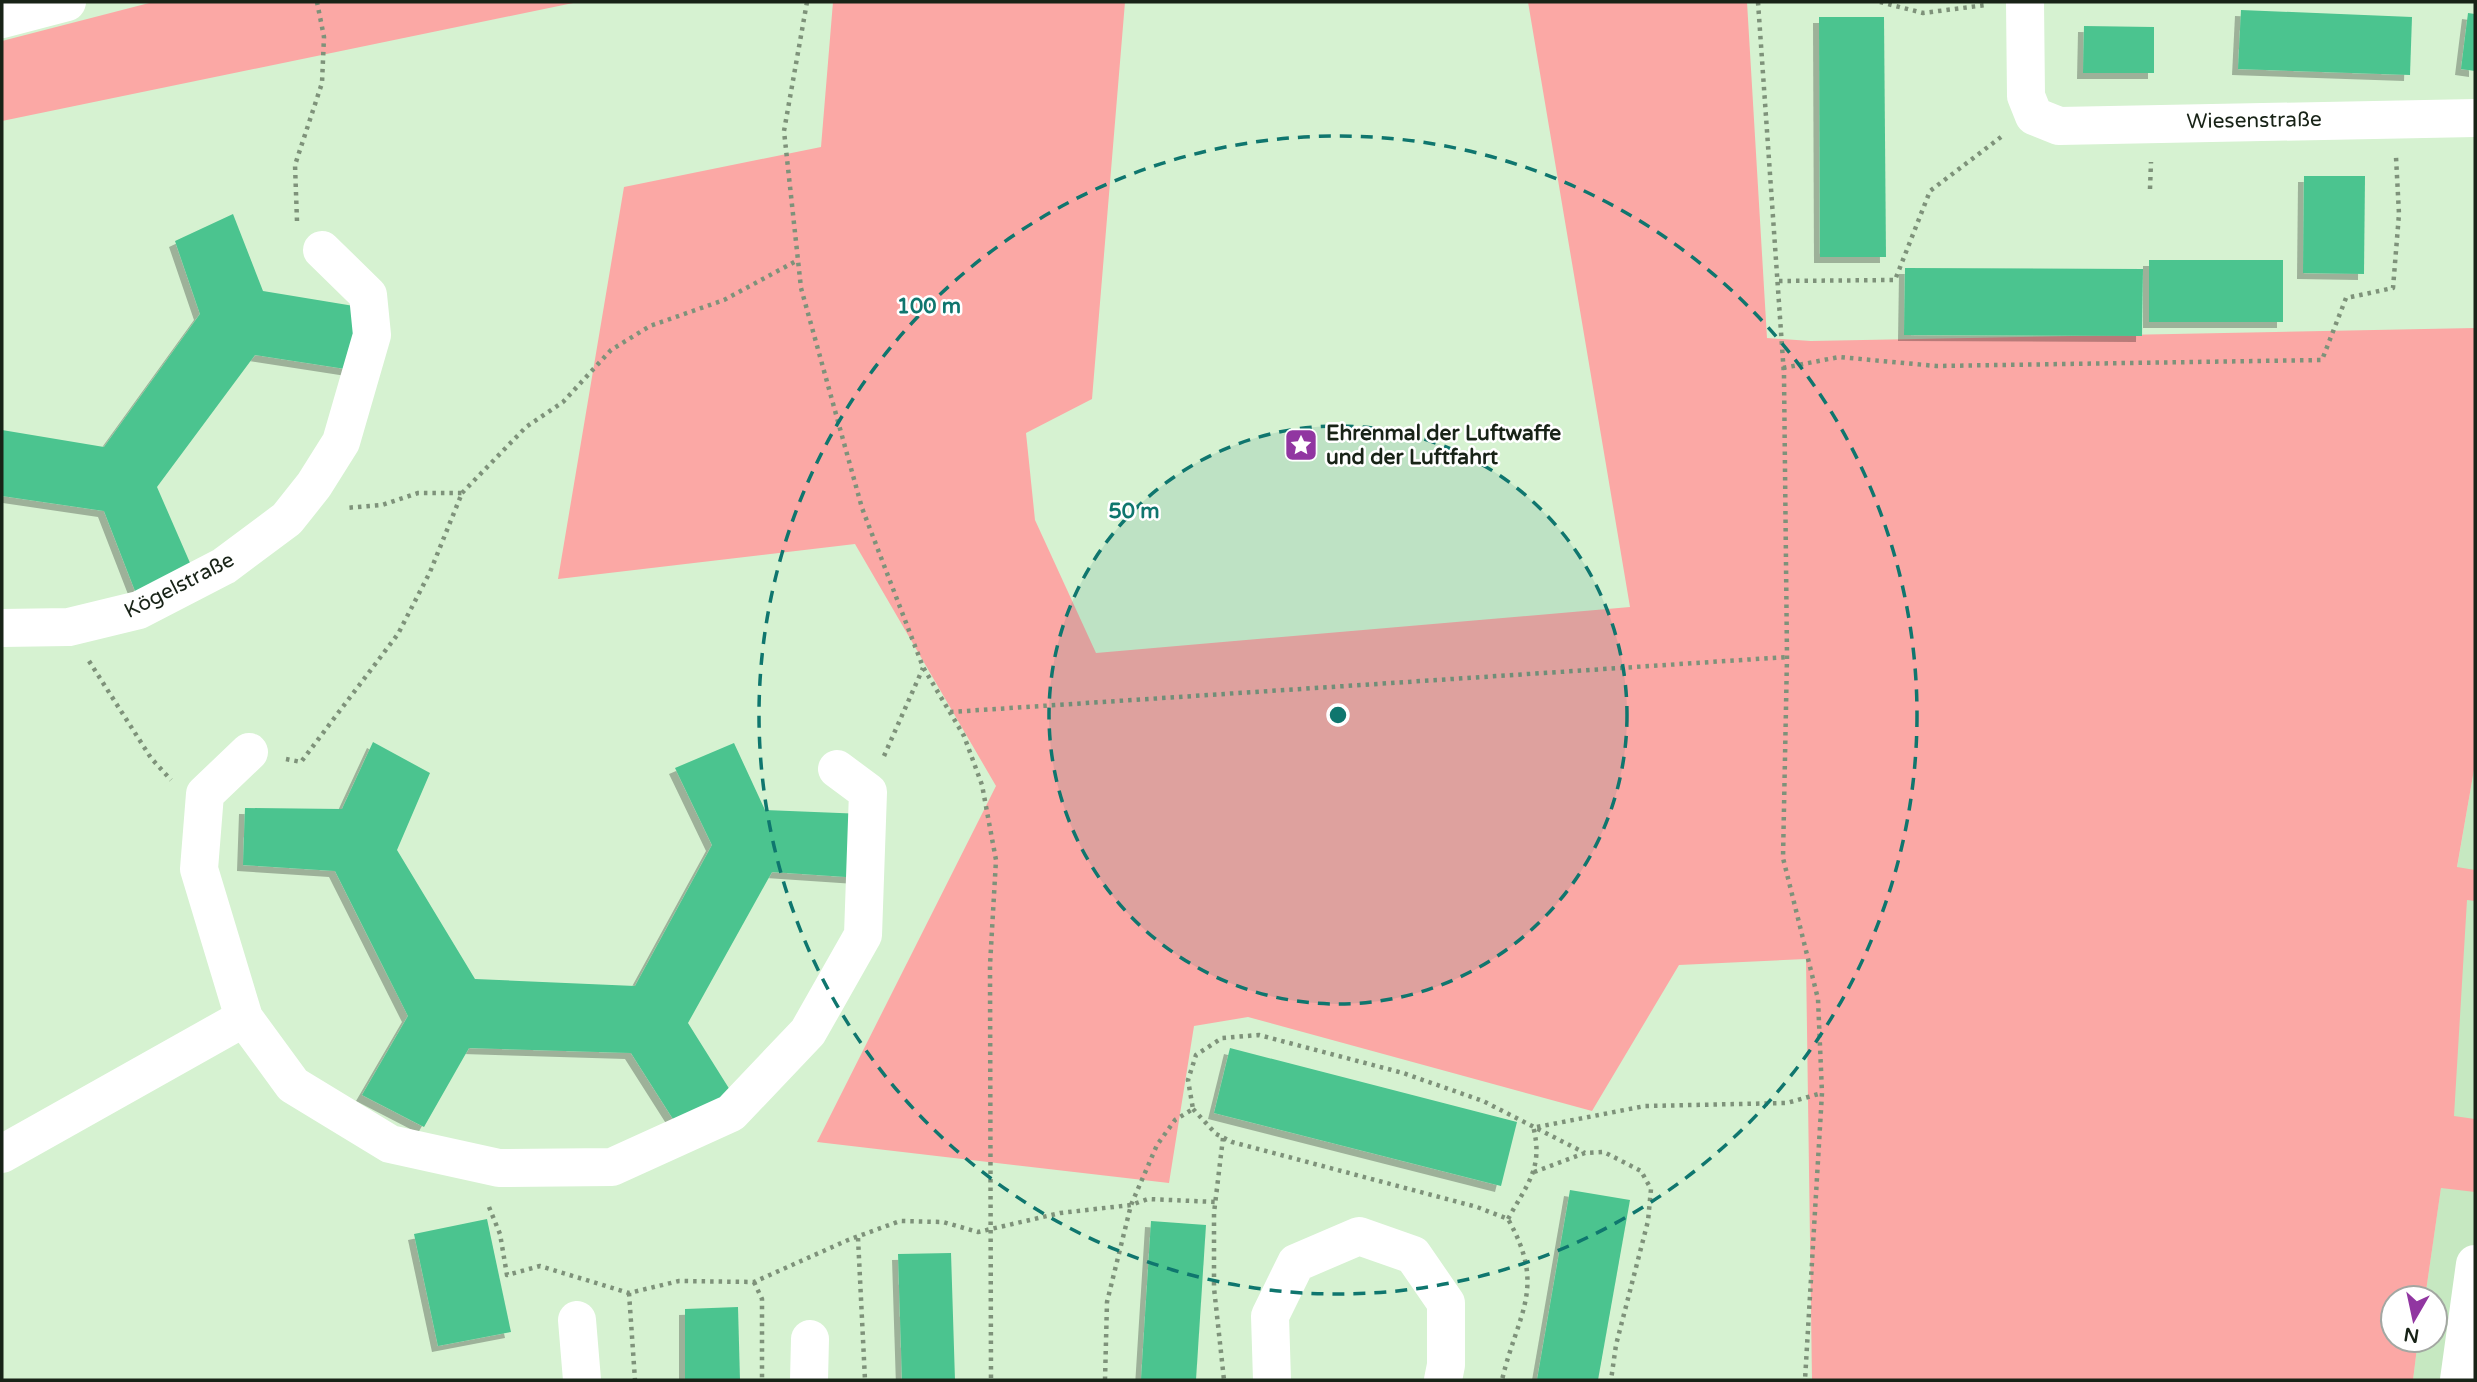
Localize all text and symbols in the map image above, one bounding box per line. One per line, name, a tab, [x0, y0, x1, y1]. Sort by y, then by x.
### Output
street label: Wiesenstraße	[2186, 107, 2322, 134]
text: 100 m	[897, 294, 961, 319]
place label: Ehrenmal der Luftwaffe und der Luftfahrt	[1326, 421, 1561, 470]
place icon: Ehrenmal der Luftwaffe und der Luftfahrt	[1282, 426, 1320, 464]
text: 50 m	[1108, 499, 1160, 524]
street label: Kögelstraße	[120, 547, 238, 624]
centre of rings	[1326, 703, 1350, 727]
north arrow	[2379, 1284, 2449, 1354]
text: N	[2402, 1323, 2421, 1347]

